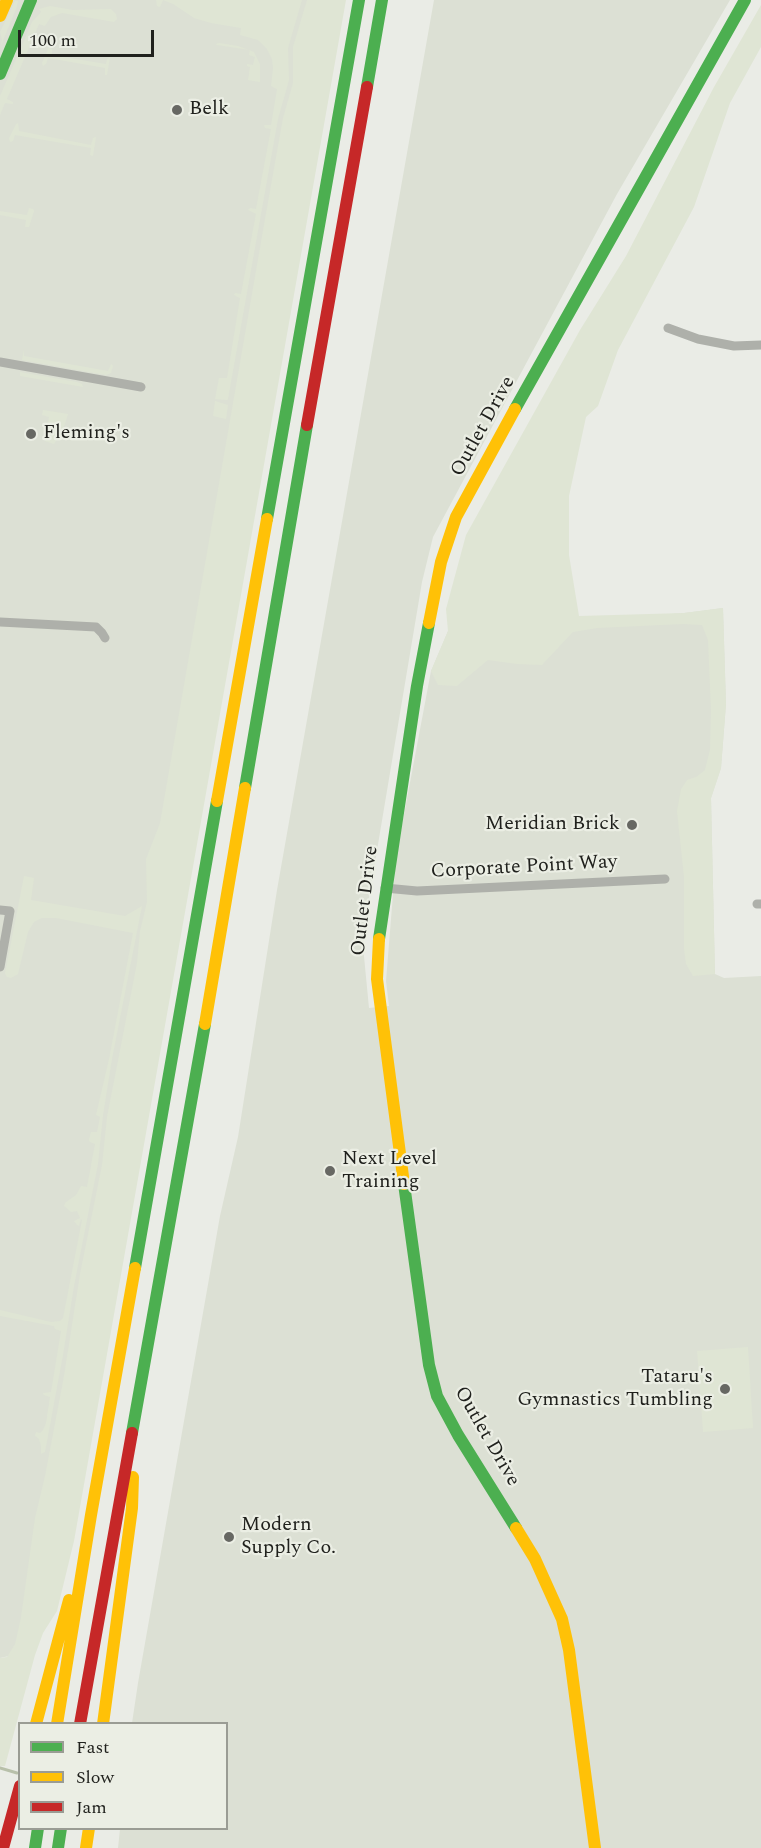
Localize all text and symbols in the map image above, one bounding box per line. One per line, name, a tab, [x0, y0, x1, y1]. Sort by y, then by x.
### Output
scale bar	[21, 18, 158, 56]
text: 100 m	[29, 27, 76, 54]
place label: Belk	[189, 98, 229, 122]
marker: Belk	[170, 103, 184, 117]
street label: Outlet Drive	[447, 373, 521, 481]
place label: Fleming's	[43, 422, 130, 446]
marker: Fleming's	[24, 427, 38, 441]
place label: Meridian Brick	[485, 813, 620, 837]
marker: Meridian Brick	[625, 818, 639, 832]
street label: Outlet Drive	[347, 844, 385, 958]
street label: Corporate Point Way	[430, 851, 618, 885]
place label: Next Level Training	[342, 1148, 437, 1195]
marker: Next Level Training	[323, 1164, 337, 1178]
place label: Tataru's Gymnastics Tumbling	[517, 1366, 713, 1413]
marker: Tataru's Gymnastics Tumbling	[718, 1382, 732, 1396]
street label: Outlet Drive	[448, 1383, 524, 1491]
place label: Modern Supply Co.	[241, 1514, 336, 1561]
marker: Modern Supply Co.	[222, 1530, 236, 1544]
legend	[18, 1722, 228, 1830]
text: Fast	[76, 1734, 109, 1761]
text: Slow	[76, 1764, 114, 1791]
text: Jam	[76, 1794, 107, 1821]

